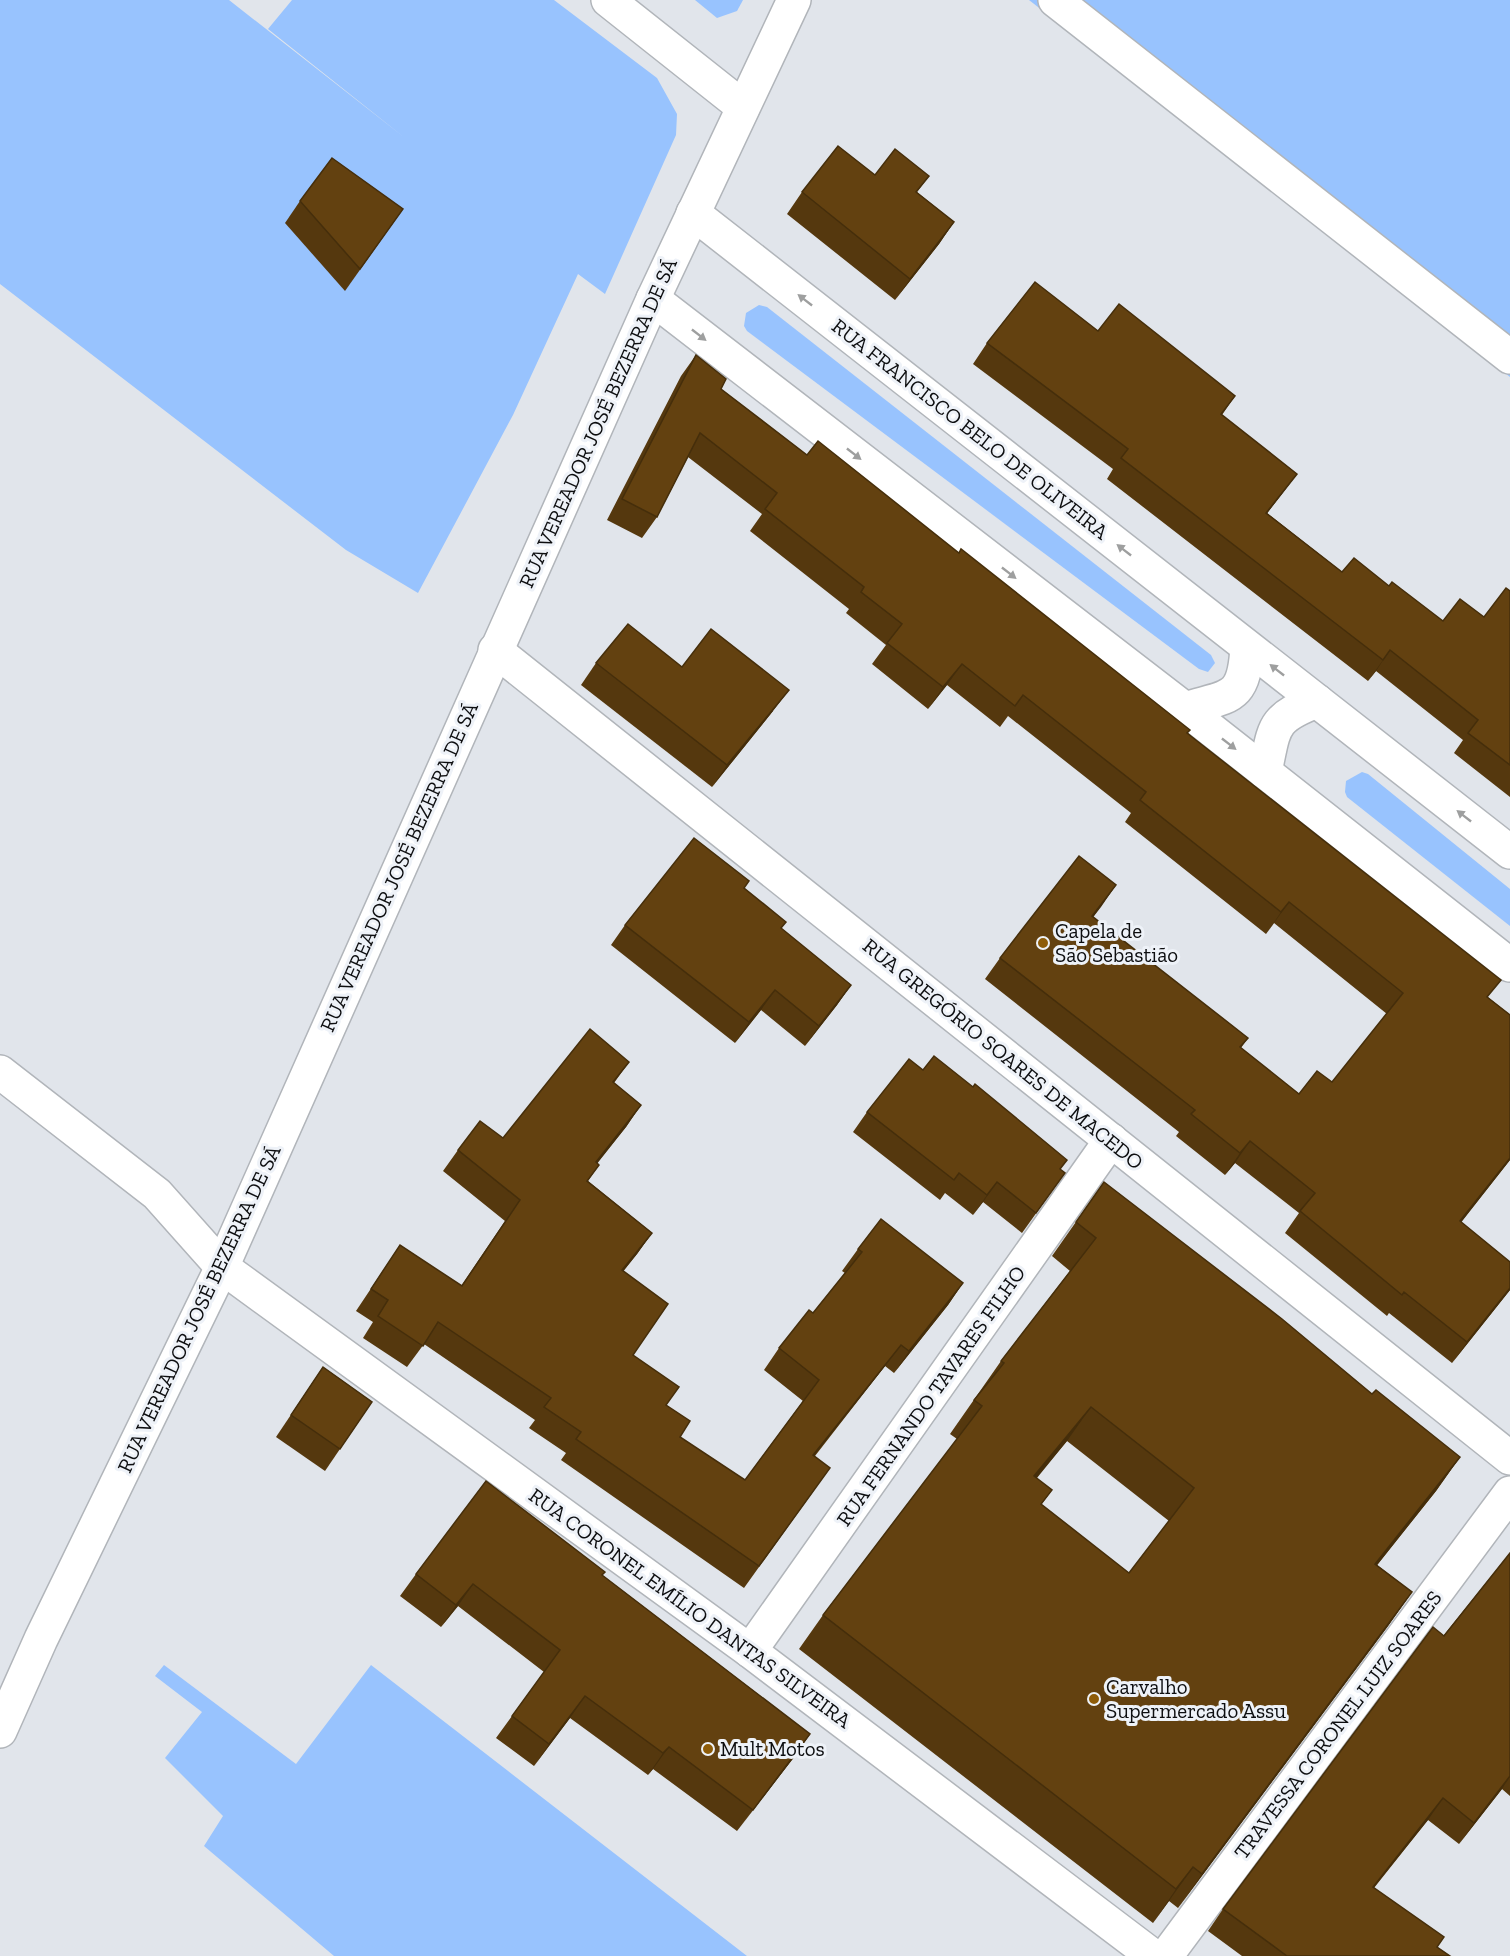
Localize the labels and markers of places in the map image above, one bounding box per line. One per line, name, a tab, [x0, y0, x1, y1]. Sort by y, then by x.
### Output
place label: Capela de São Sebastião	[1055, 918, 1178, 967]
marker: Capela de São Sebastião	[1036, 936, 1050, 950]
place label: Carvalho Supermercado Assu	[1106, 1674, 1286, 1723]
marker: Carvalho Supermercado Assu	[1087, 1692, 1101, 1706]
place label: Mult Motos	[720, 1736, 825, 1761]
marker: Mult Motos	[701, 1742, 715, 1756]

